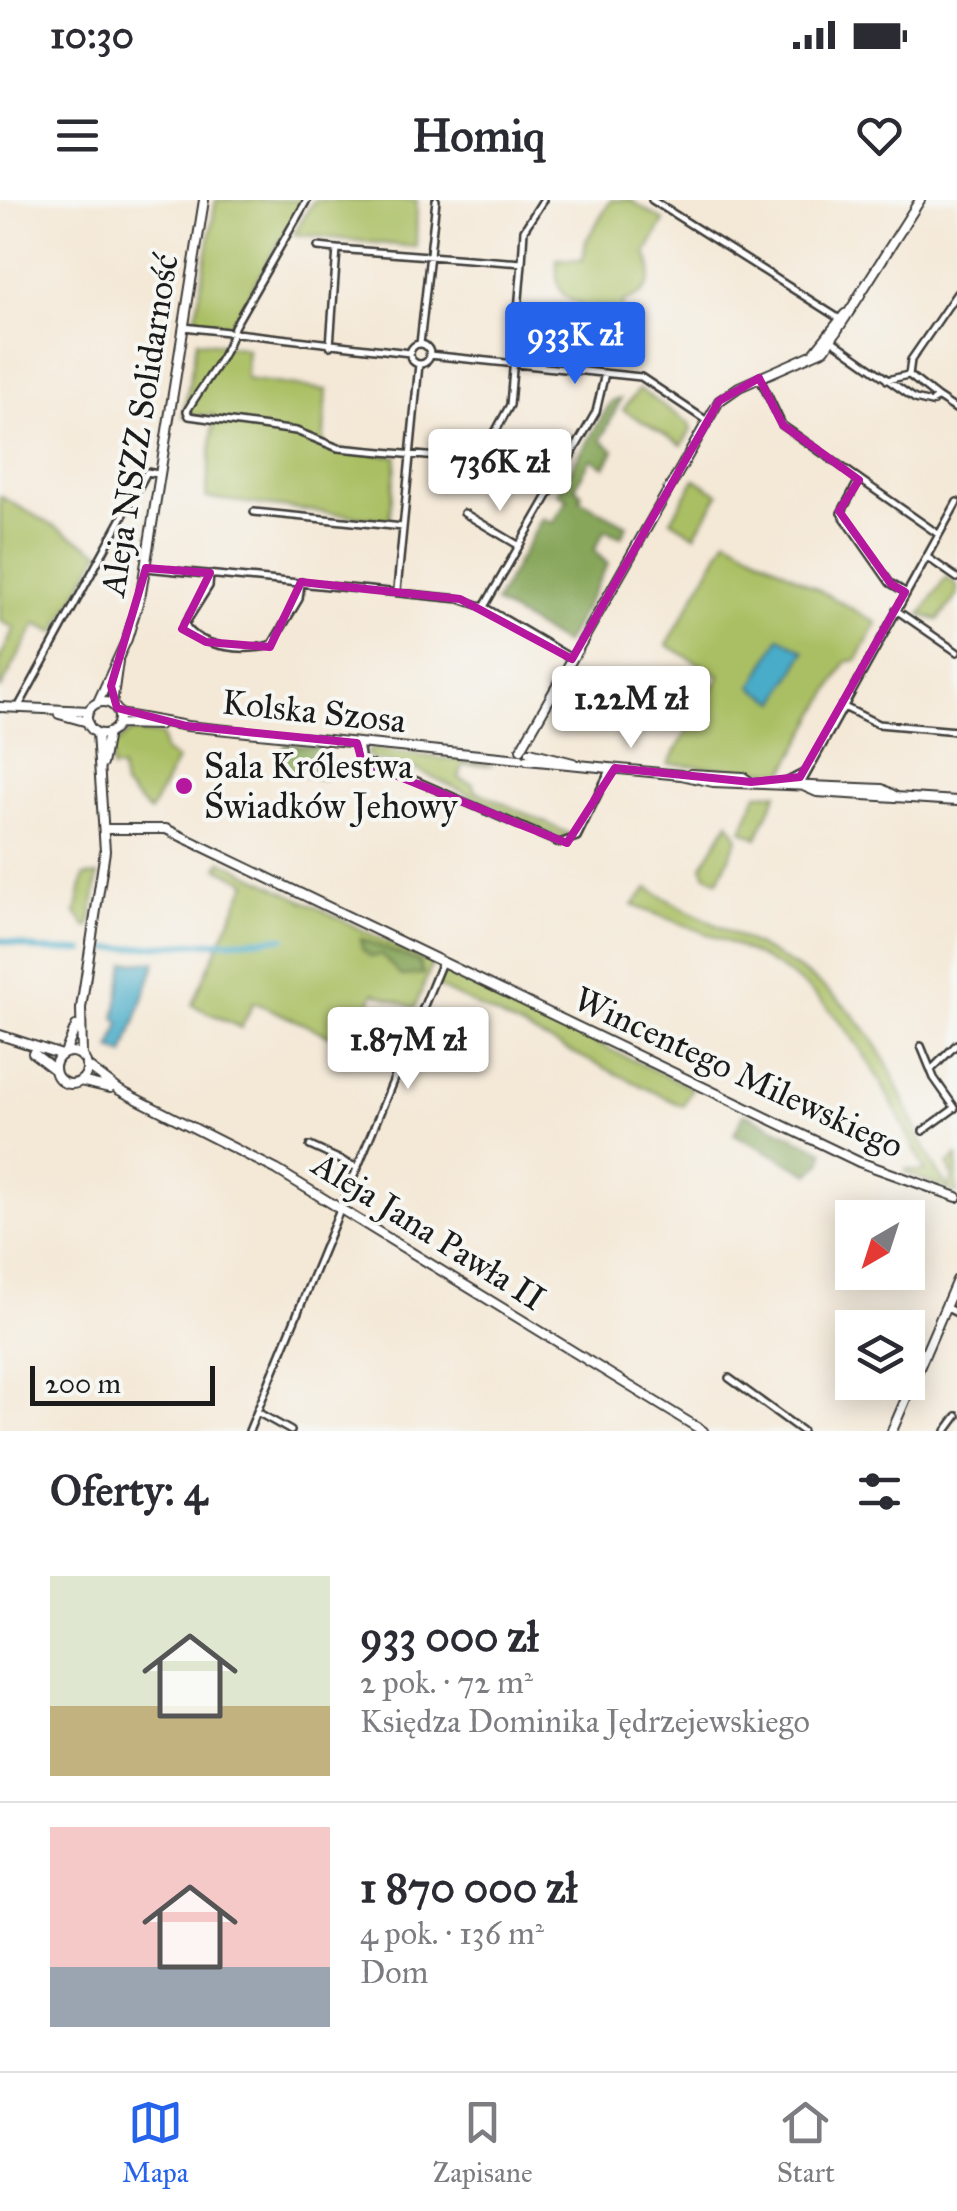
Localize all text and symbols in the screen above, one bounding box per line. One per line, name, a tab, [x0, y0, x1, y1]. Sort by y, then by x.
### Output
text: 10:30	[50, 12, 134, 58]
icon: menu	[50, 108, 105, 163]
text: Homiq	[412, 108, 545, 163]
icon: heart	[852, 108, 907, 163]
street label: Aleja NSZZ Solidarność	[91, 250, 188, 601]
pin: 933K zł	[483, 302, 667, 387]
text: 933K zł	[527, 315, 623, 354]
pin: 736K zł	[408, 429, 592, 514]
text: 736K zł	[450, 442, 550, 481]
pin: 1.22M zł	[528, 666, 734, 751]
text: 1.22M zł	[574, 679, 688, 718]
street label: Kolska Szosa	[220, 680, 408, 743]
place label: Sala Królestwa Świadków Jehowy	[204, 745, 458, 828]
marker: Sala Królestwa Świadków Jehowy	[173, 775, 195, 797]
street label: Wincentego Milewskiego	[567, 977, 910, 1168]
pin: 1.87M zł	[305, 1007, 511, 1092]
text: 1.87M zł	[350, 1020, 466, 1059]
street label: Aleja Jana Pawła II	[303, 1142, 553, 1320]
north arrow	[835, 1200, 925, 1290]
map controls	[835, 1200, 925, 1400]
button: layers	[835, 1310, 925, 1400]
scale bar	[30, 1361, 215, 1406]
text: 200 m	[45, 1366, 121, 1401]
icon: filters	[852, 1464, 907, 1519]
text: Oferty: 4	[50, 1465, 207, 1517]
text: 933 000 zł	[360, 1611, 538, 1663]
icon: home	[130, 1616, 250, 1736]
text: 2 pok. · 72 m²	[360, 1663, 533, 1702]
text: Księdza Dominika Jędrzejewskiego	[360, 1702, 810, 1741]
text: 1 870 000 zł	[360, 1862, 577, 1914]
icon: home	[130, 1867, 250, 1987]
text: 4 pok. · 136 m²	[360, 1914, 544, 1953]
text: Dom	[360, 1953, 428, 1992]
tab: Mapa	[122, 2095, 189, 2190]
tab: Zapisane	[433, 2095, 533, 2190]
tab: Start	[777, 2095, 835, 2190]

